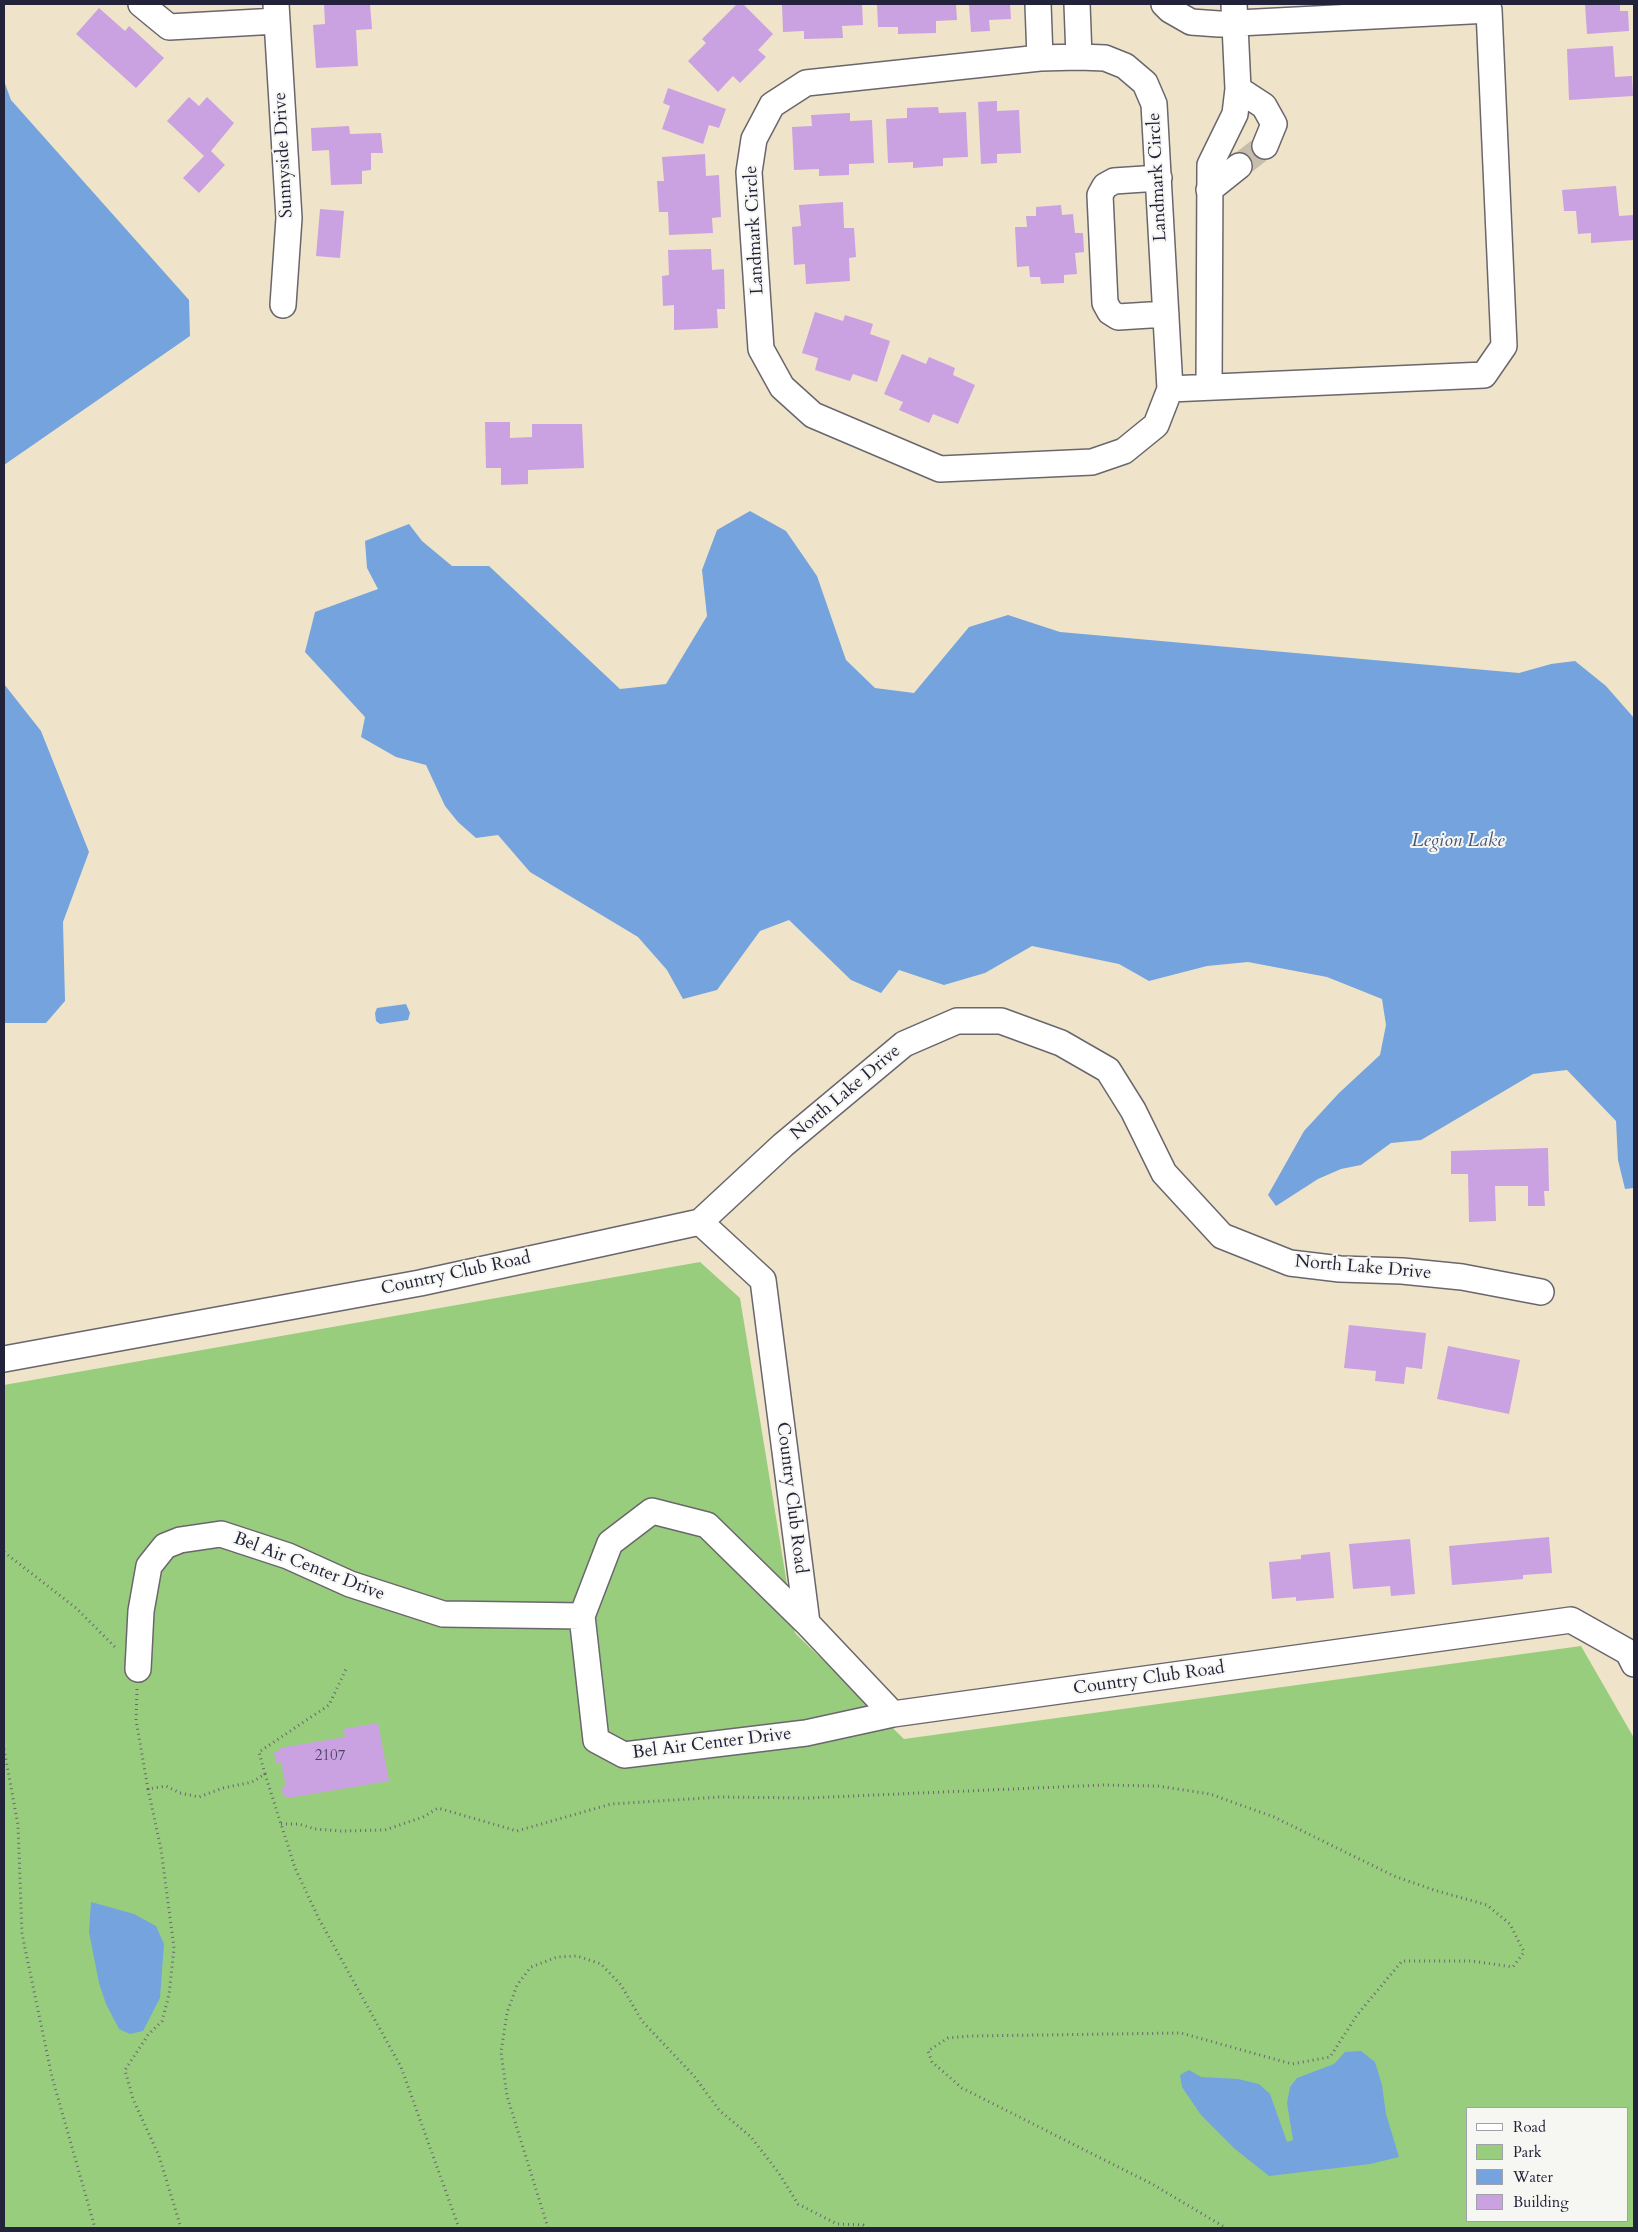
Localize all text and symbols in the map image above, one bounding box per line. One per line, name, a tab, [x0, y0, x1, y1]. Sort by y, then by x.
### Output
street label: Sunnyside Drive	[270, 91, 298, 219]
street label: Landmark Circle	[1144, 112, 1172, 242]
street label: Landmark Circle	[741, 165, 769, 295]
water label: Legion Lake	[1411, 831, 1505, 853]
street label: North Lake Drive	[787, 1041, 905, 1145]
street label: Country Club Road	[379, 1248, 533, 1300]
street label: North Lake Drive	[1294, 1251, 1432, 1285]
street label: Country Club Road	[771, 1421, 811, 1575]
street label: Bel Air Center Drive	[230, 1528, 388, 1606]
street label: Country Club Road	[1072, 1658, 1226, 1700]
street label: Bel Air Center Drive	[631, 1724, 793, 1764]
house number: 2107	[315, 1748, 345, 1766]
legend	[1466, 2107, 1628, 2222]
text: Road	[1513, 2117, 1546, 2137]
text: Park	[1513, 2142, 1542, 2162]
text: Water	[1513, 2167, 1553, 2187]
text: Building	[1513, 2192, 1569, 2212]

